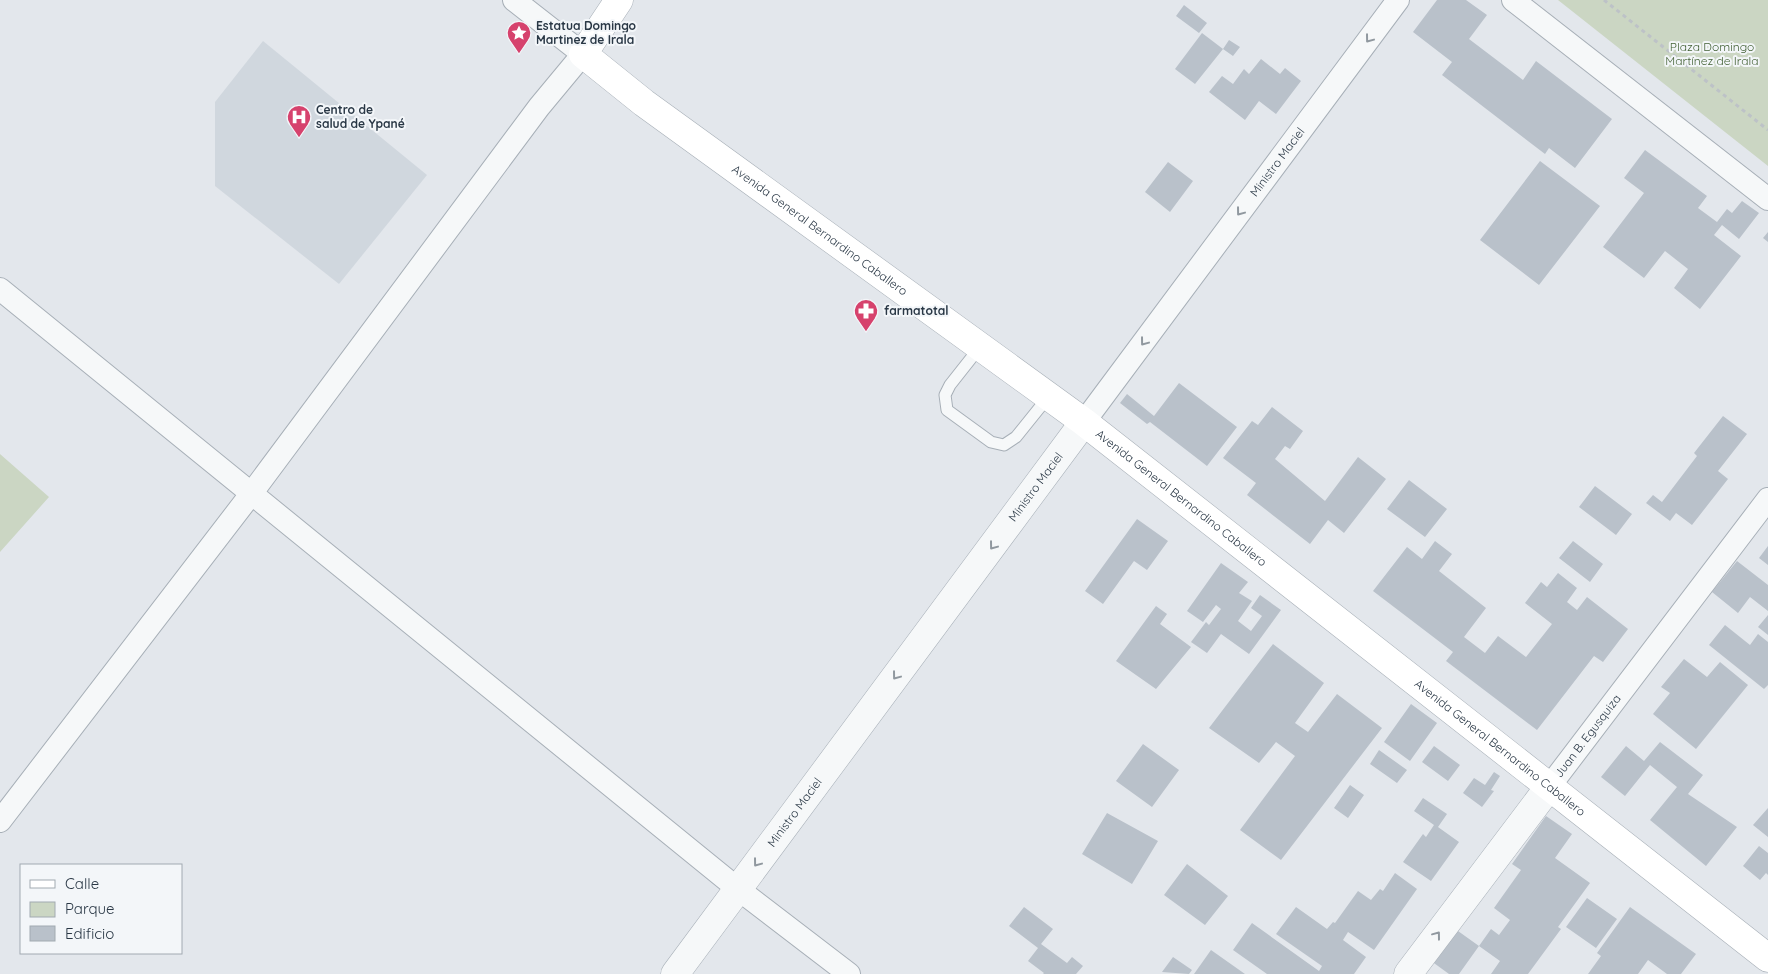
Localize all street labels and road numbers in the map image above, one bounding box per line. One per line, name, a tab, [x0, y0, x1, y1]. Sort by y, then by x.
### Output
street label: Ministro Maciel	[1246, 124, 1308, 199]
street label: Avenida General Bernardino Caballero	[729, 161, 911, 299]
street label: Avenida General Bernardino Caballero	[1093, 426, 1270, 569]
street label: Ministro Maciel	[1005, 449, 1066, 524]
street label: Avenida General Bernardino Caballero	[1412, 676, 1589, 819]
street label: Juan B. Egusquiza	[1551, 691, 1624, 780]
street label: Ministro Maciel	[764, 775, 825, 850]

